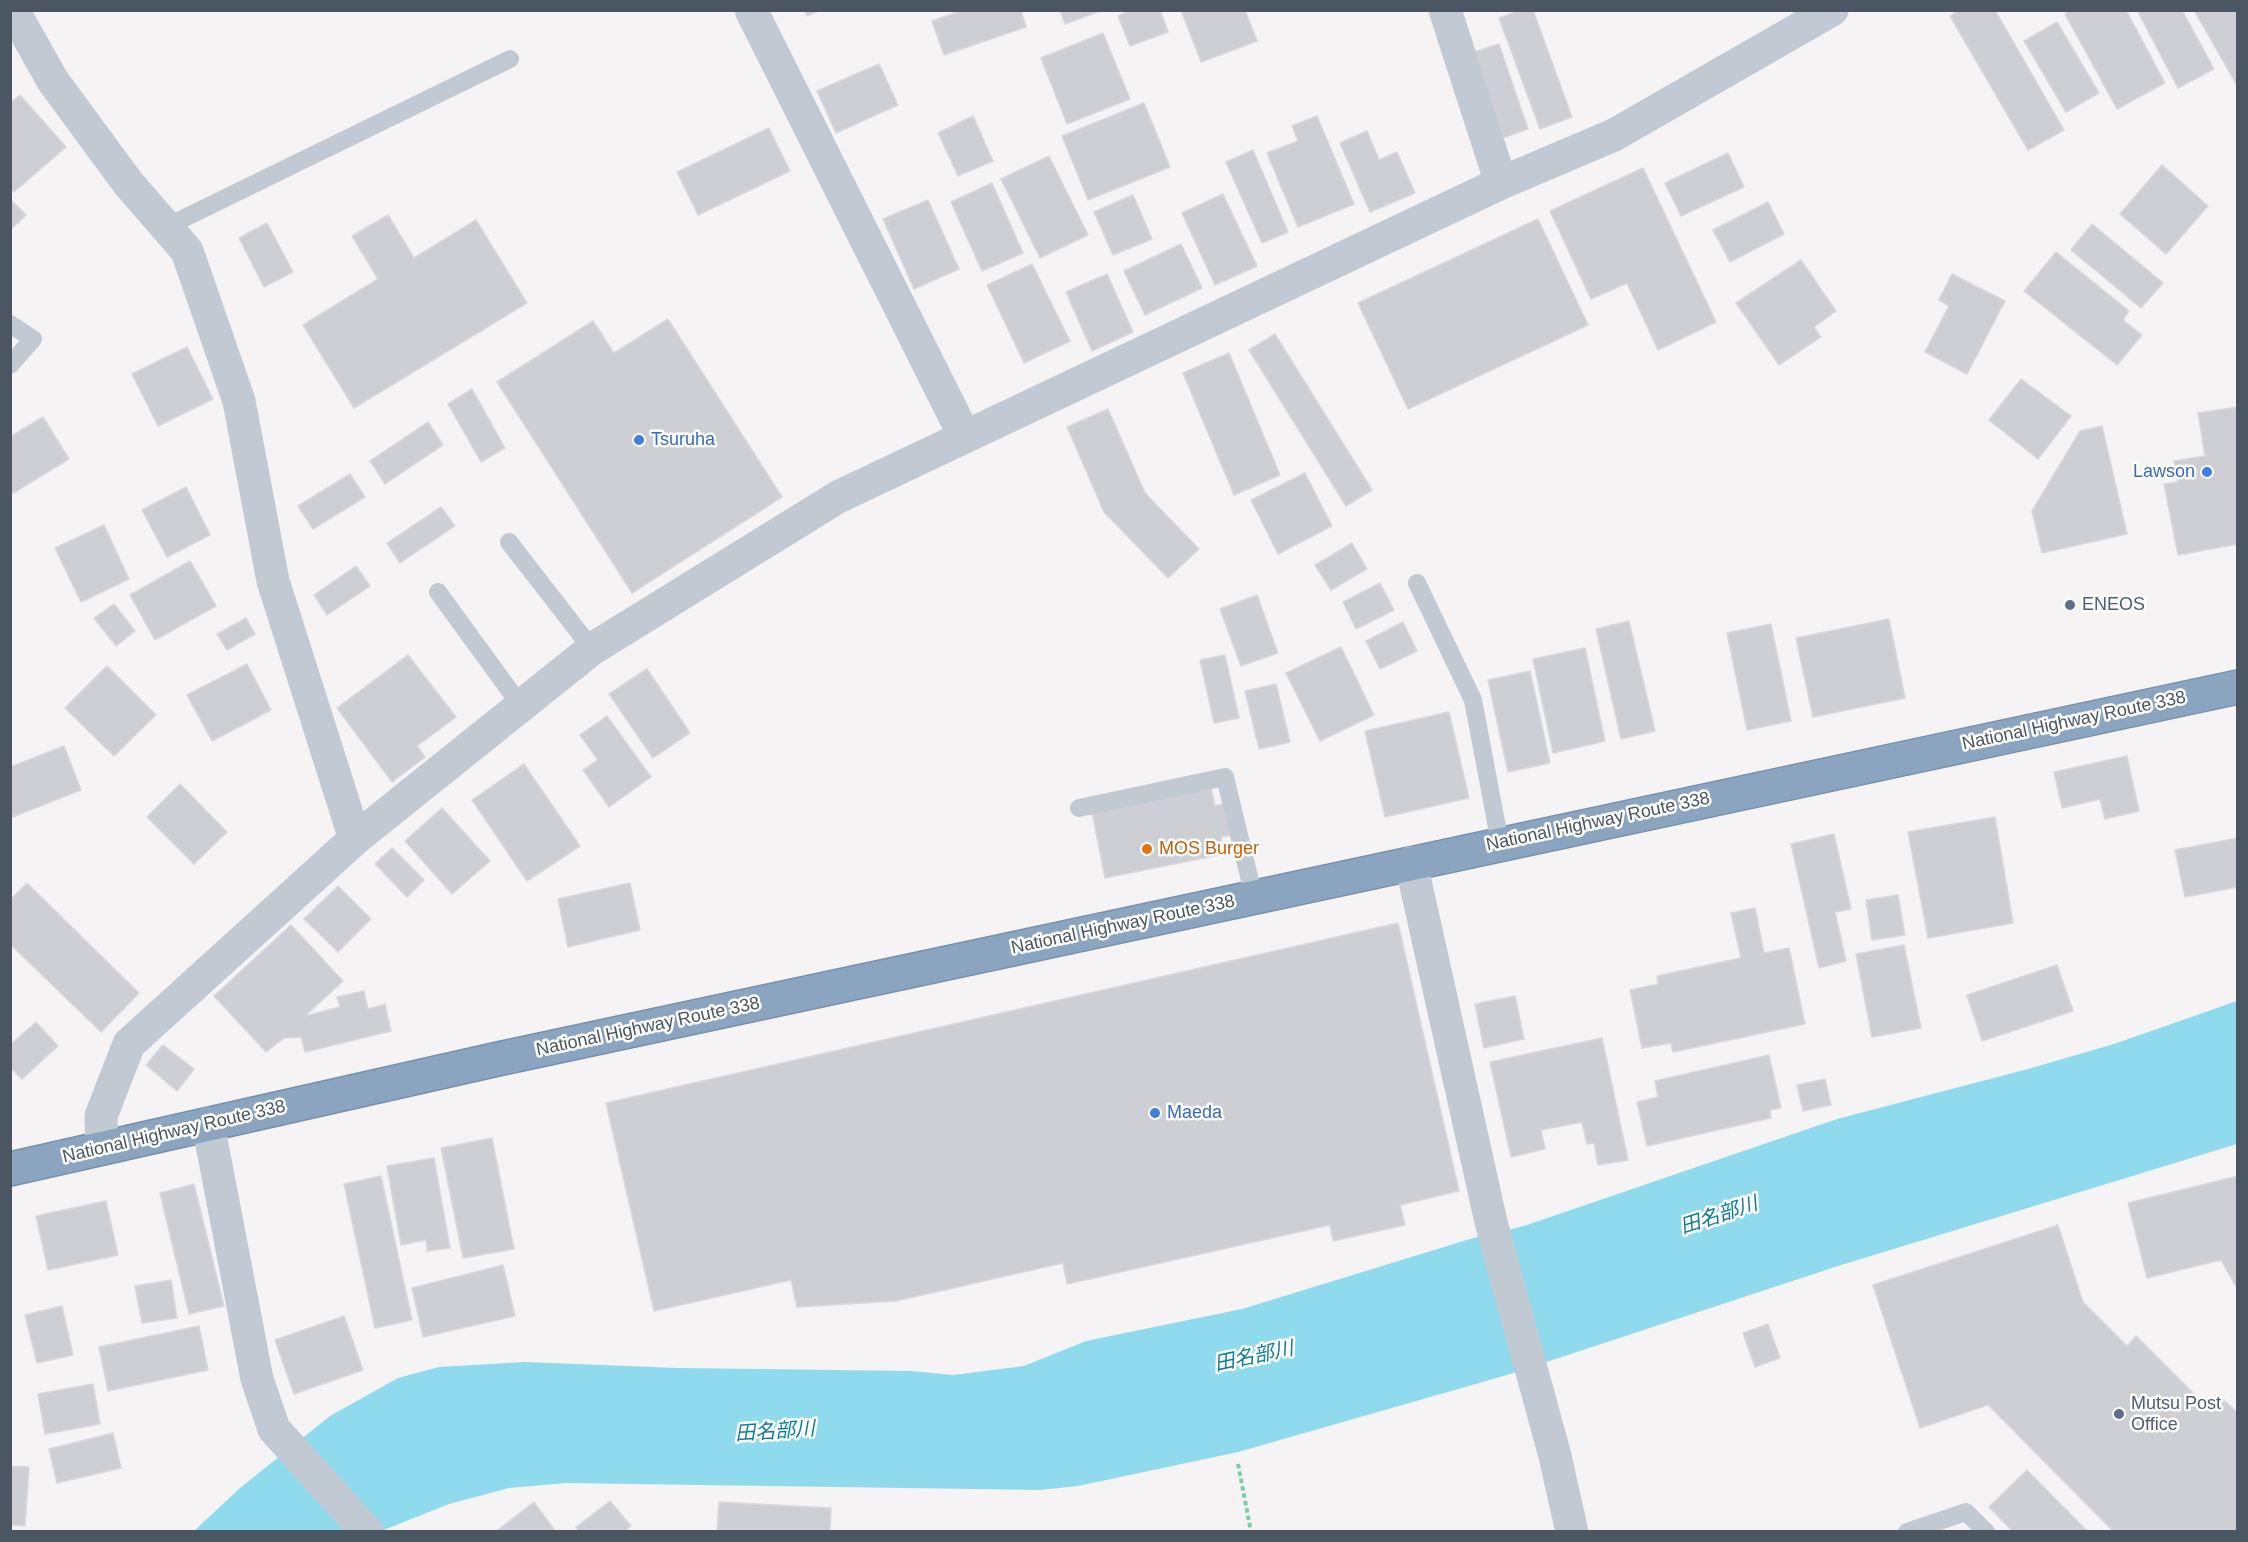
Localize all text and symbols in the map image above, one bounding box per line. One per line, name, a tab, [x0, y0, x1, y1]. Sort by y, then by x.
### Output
place label: Tsuruha	[651, 429, 715, 451]
marker: Tsuruha	[632, 433, 646, 447]
place label: Lawson	[2133, 461, 2195, 483]
marker: Lawson	[2200, 465, 2214, 479]
place label: ENEOS	[2082, 594, 2145, 616]
marker: ENEOS	[2063, 598, 2077, 612]
street label: National Highway Route 338	[1960, 687, 2188, 755]
street label: National Highway Route 338	[1484, 788, 1712, 856]
place label: MOS Burger	[1159, 838, 1259, 860]
marker: MOS Burger	[1140, 842, 1154, 856]
street label: National Highway Route 338	[1009, 891, 1237, 959]
street label: National Highway Route 338	[534, 993, 762, 1061]
street label: National Highway Route 338	[60, 1096, 288, 1168]
place label: Maeda	[1167, 1102, 1222, 1124]
marker: Maeda	[1148, 1106, 1162, 1120]
water label: 田名部川	[1677, 1192, 1761, 1240]
water label: 田名部川	[1212, 1337, 1296, 1377]
place label: Mutsu Post Office	[2131, 1393, 2221, 1436]
marker: Mutsu Post Office	[2112, 1407, 2126, 1421]
water label: 田名部川	[734, 1417, 816, 1447]

